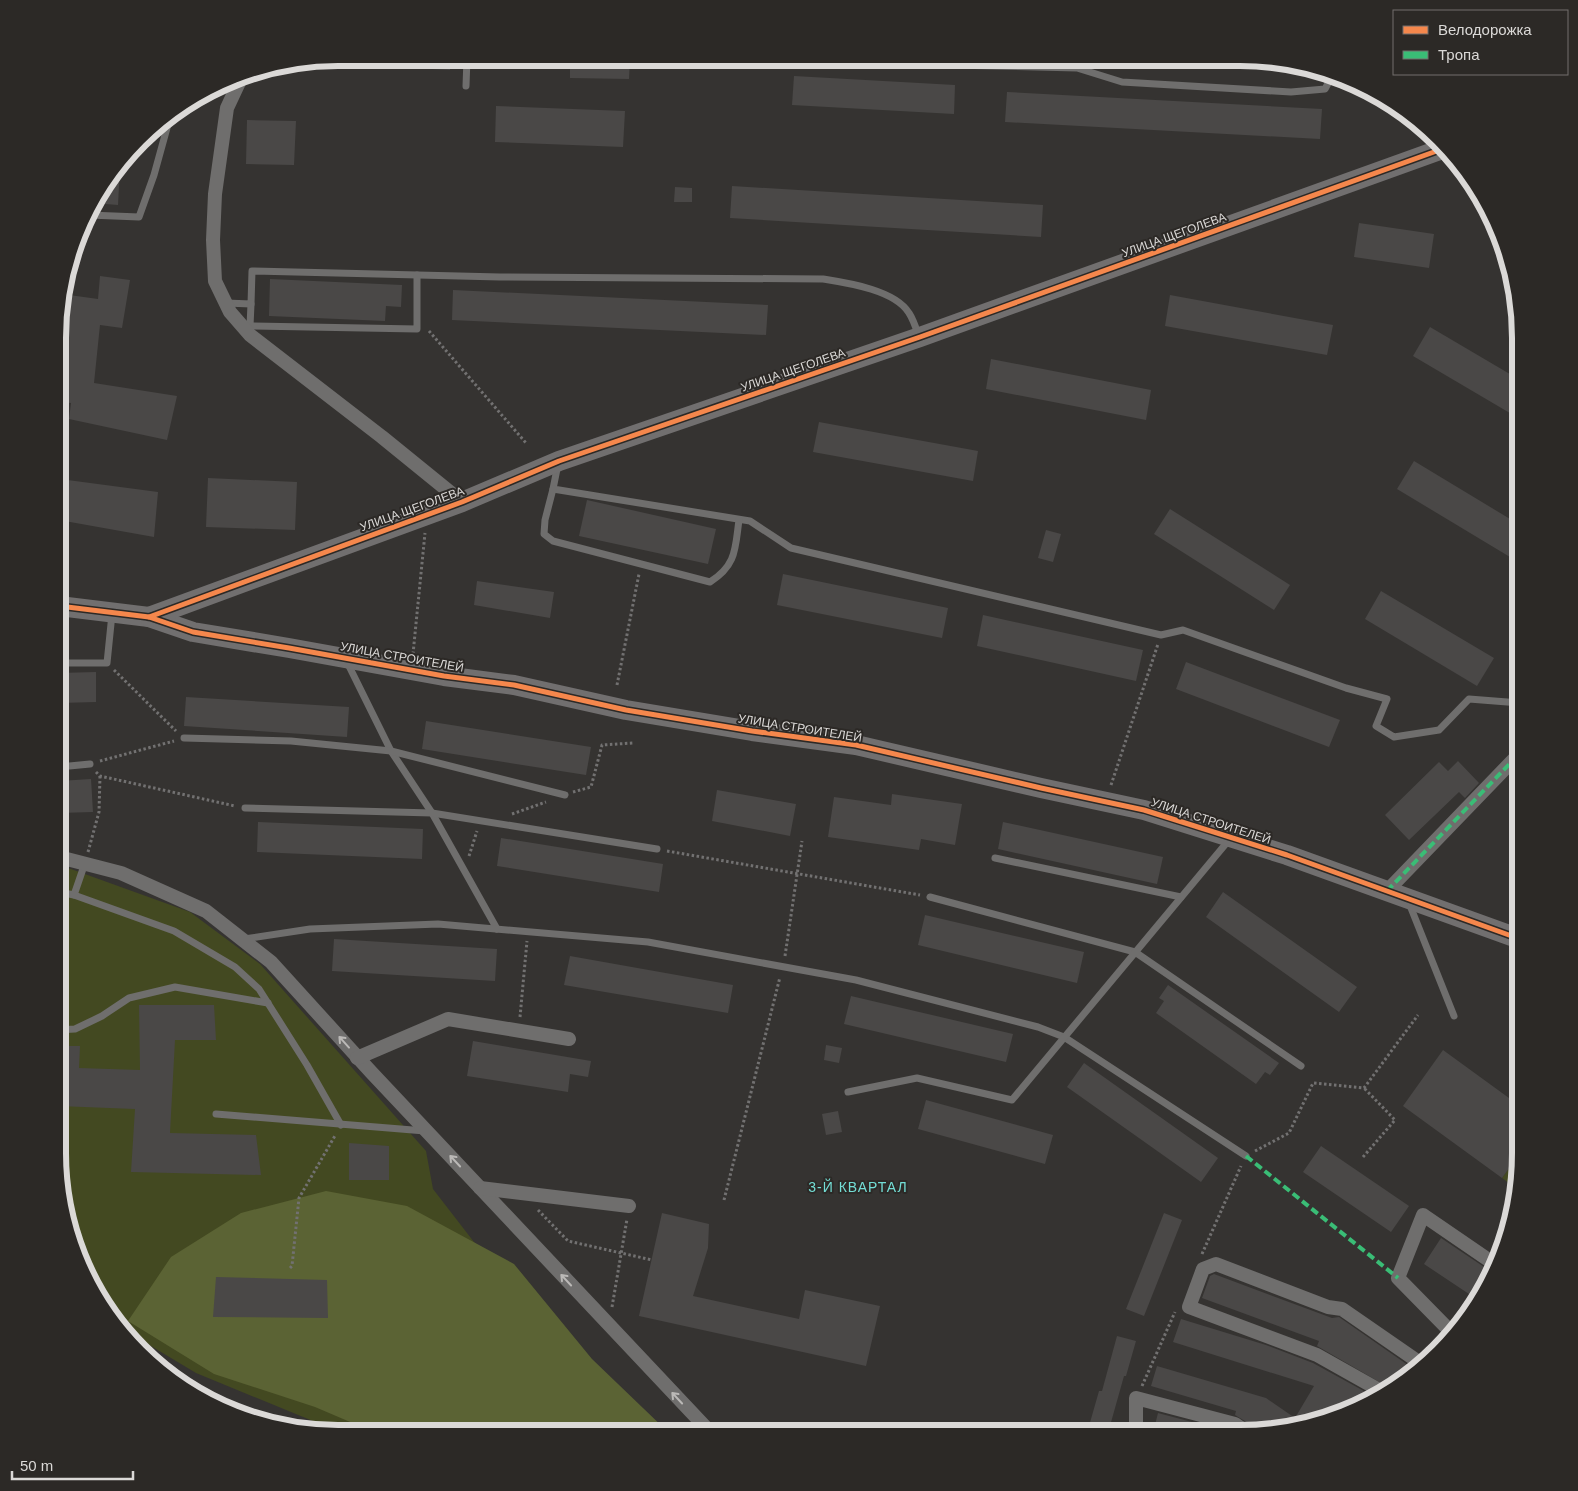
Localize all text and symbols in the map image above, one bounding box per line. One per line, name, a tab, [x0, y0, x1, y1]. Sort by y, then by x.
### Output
legend	[1393, 10, 1568, 75]
text: Велодорожка	[1438, 21, 1532, 38]
text: Тропа	[1438, 46, 1480, 63]
street label: УЛИЦА ЩЕГОЛЕВА	[1120, 210, 1228, 260]
street label: УЛИЦА ЩЕГОЛЕВА	[739, 346, 847, 394]
street label: УЛИЦА ЩЕГОЛЕВА	[358, 484, 466, 534]
street label: УЛИЦА СТРОИТЕЛЕЙ	[339, 638, 465, 675]
street label: УЛИЦА СТРОИТЕЛЕЙ	[737, 710, 863, 745]
street label: УЛИЦА СТРОИТЕЛЕЙ	[1149, 794, 1273, 847]
one-way arrow	[338, 1036, 350, 1049]
one-way arrow	[449, 1155, 461, 1168]
district label: 3-Й КВАРТАЛ	[808, 1178, 908, 1195]
one-way arrow	[560, 1273, 572, 1286]
one-way arrow	[671, 1391, 683, 1404]
scale bar	[12, 1448, 134, 1480]
text: 50 m	[20, 1457, 53, 1474]

